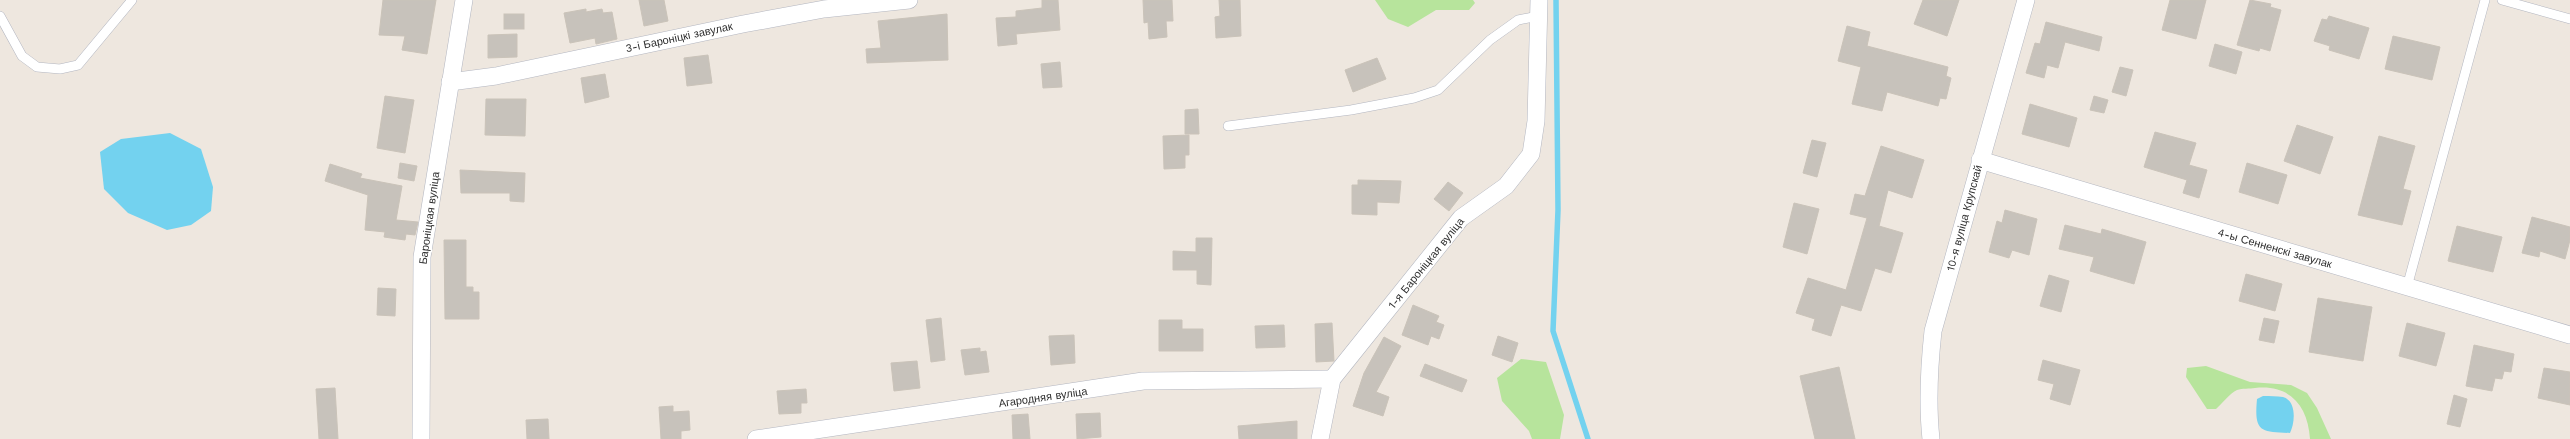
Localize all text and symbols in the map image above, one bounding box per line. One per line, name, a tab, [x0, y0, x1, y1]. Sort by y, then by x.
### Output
street label: 3-і Бароніцкі завулак	[624, 20, 734, 55]
street label: 10-я вуліца Крупскай	[1944, 164, 1985, 272]
street label: Бароніцкая вуліца	[417, 170, 443, 265]
street label: 1-я Бароніцкая вуліца	[1386, 215, 1468, 311]
street label: 4-ы Сенненскі завулак	[2216, 226, 2334, 271]
street label: Агародняя вуліца	[998, 385, 1089, 410]

